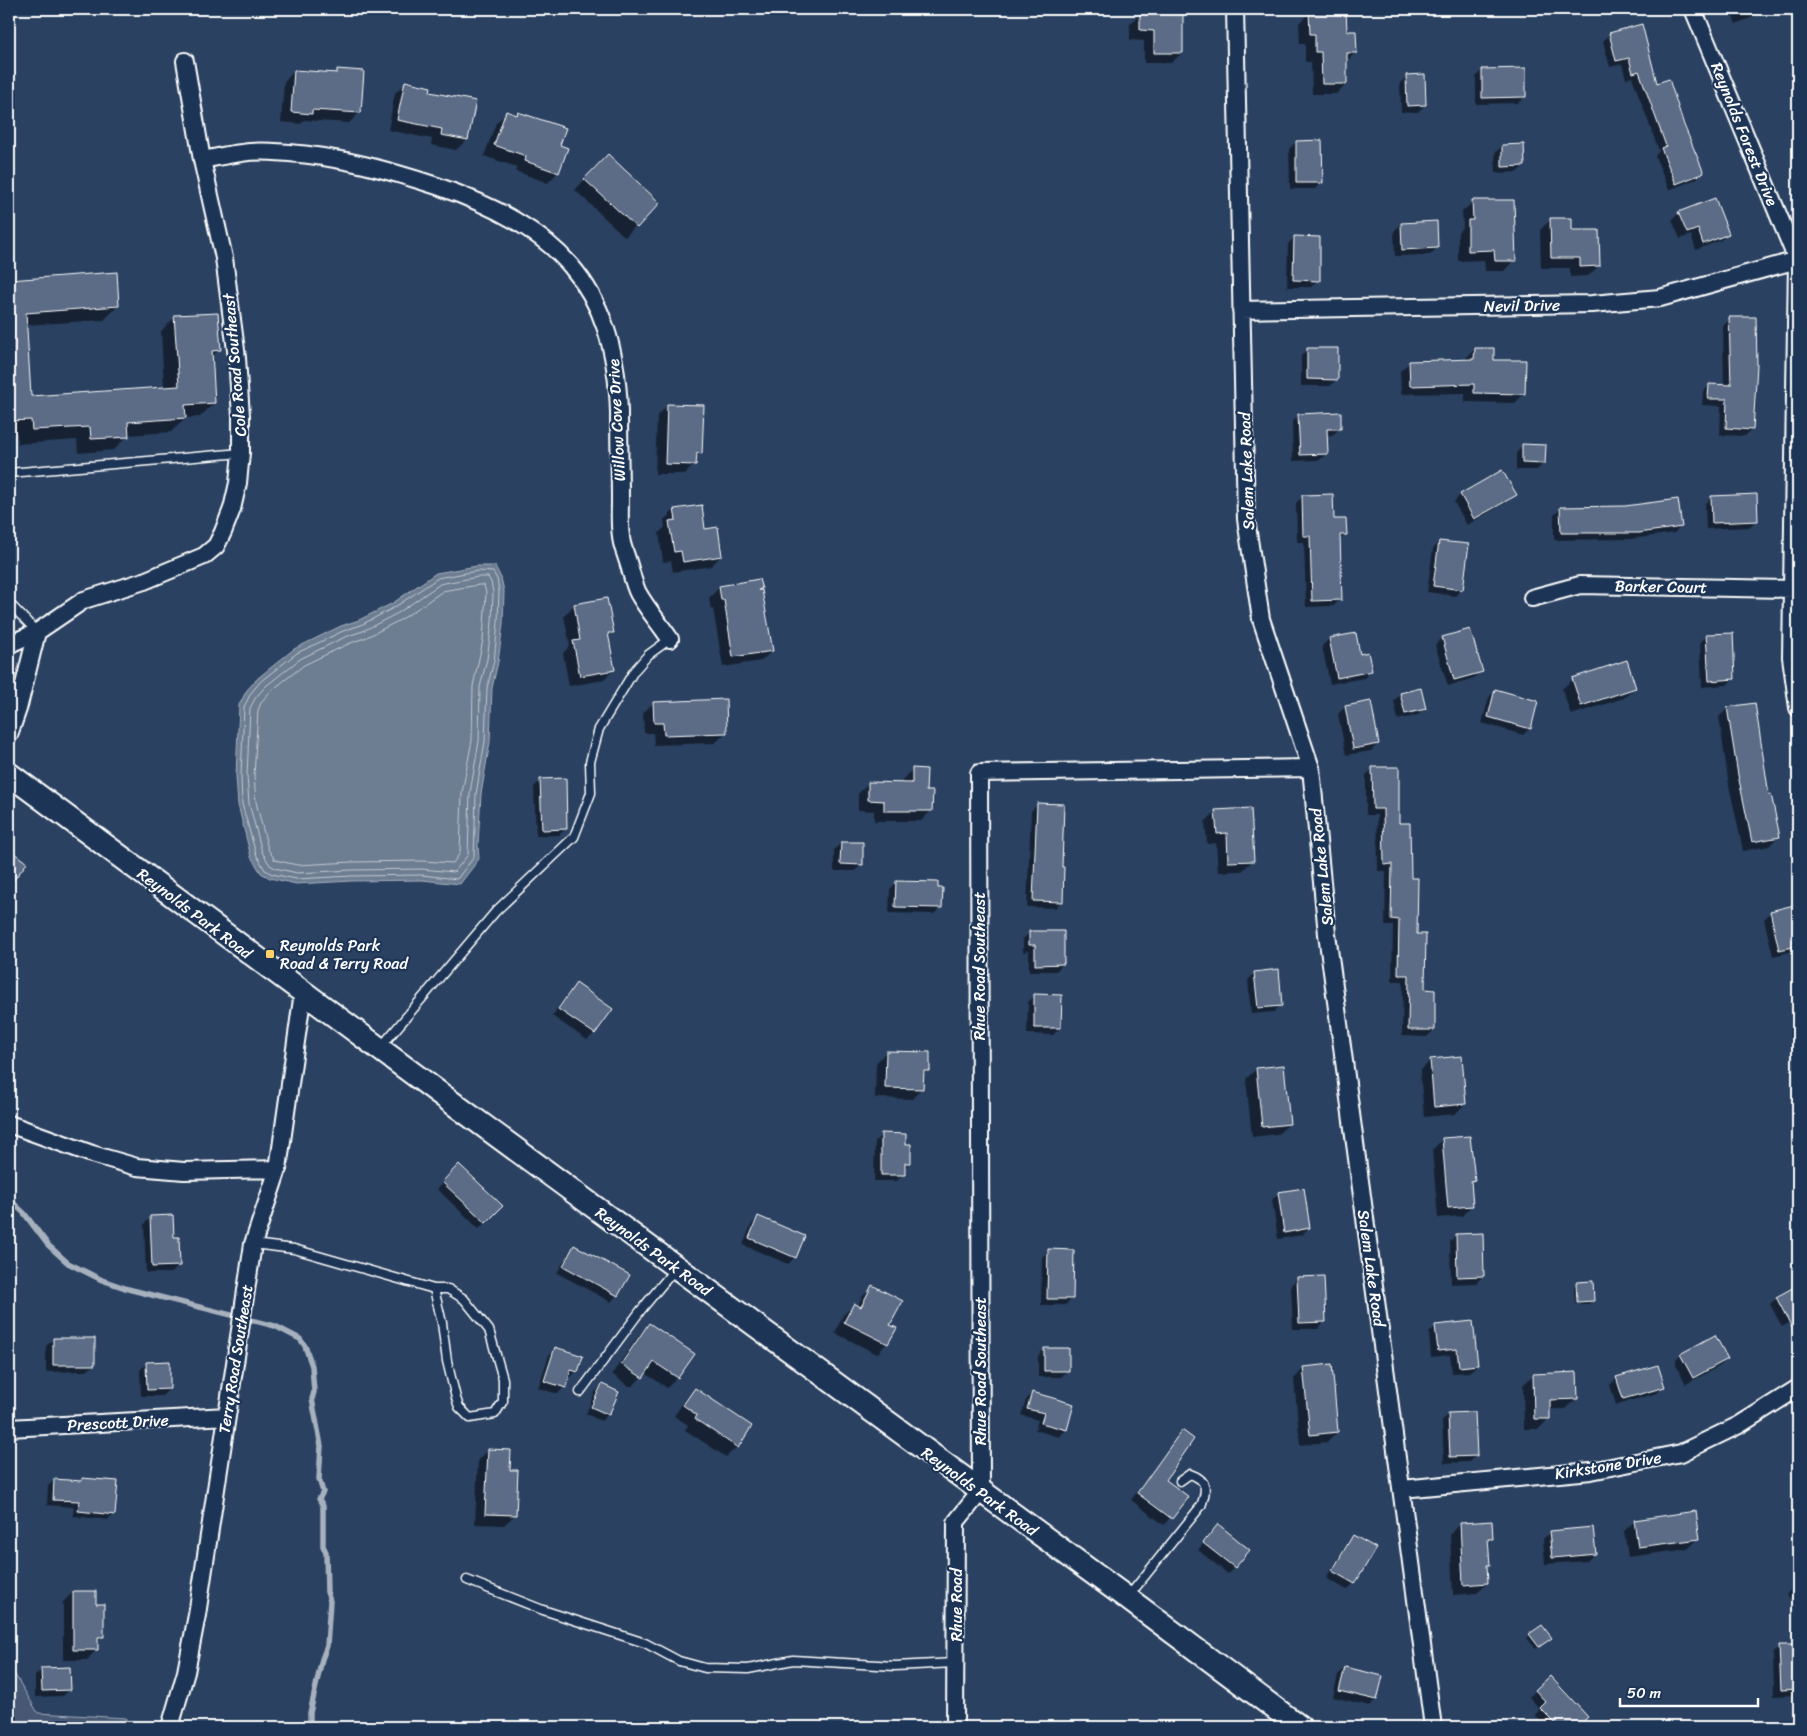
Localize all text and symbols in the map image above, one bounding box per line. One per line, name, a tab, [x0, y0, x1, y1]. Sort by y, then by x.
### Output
street label: Reynolds Forest Drive	[1702, 58, 1787, 211]
street label: Nevil Drive	[1484, 290, 1560, 321]
street label: Cole Road Southeast	[214, 292, 255, 438]
street label: Willow Cove Drive	[599, 358, 634, 482]
street label: Salem Lake Road	[1230, 410, 1263, 530]
street label: Barker Court	[1615, 571, 1707, 602]
street label: Salem Lake Road	[1301, 805, 1342, 927]
street label: Reynolds Park Road	[131, 860, 260, 968]
street label: Rhue Road Southeast	[965, 892, 994, 1040]
place label: Reynolds Park Road & Terry Road	[280, 931, 409, 978]
marker: Reynolds Park Road & Terry Road	[264, 948, 276, 960]
street label: Reynolds Park Road	[589, 1199, 720, 1305]
street label: Salem Lake Road	[1349, 1208, 1394, 1330]
street label: Terry Road Southeast	[209, 1283, 262, 1436]
street label: Rhue Road Southeast	[966, 1297, 995, 1445]
street label: Prescott Drive	[67, 1405, 169, 1440]
street label: Reynolds Park Road	[915, 1439, 1046, 1545]
street label: Kirkstone Drive	[1553, 1443, 1663, 1488]
street label: Rhue Road	[942, 1567, 971, 1642]
scale bar	[1620, 1676, 1757, 1708]
text: 50 m	[1627, 1680, 1662, 1706]

